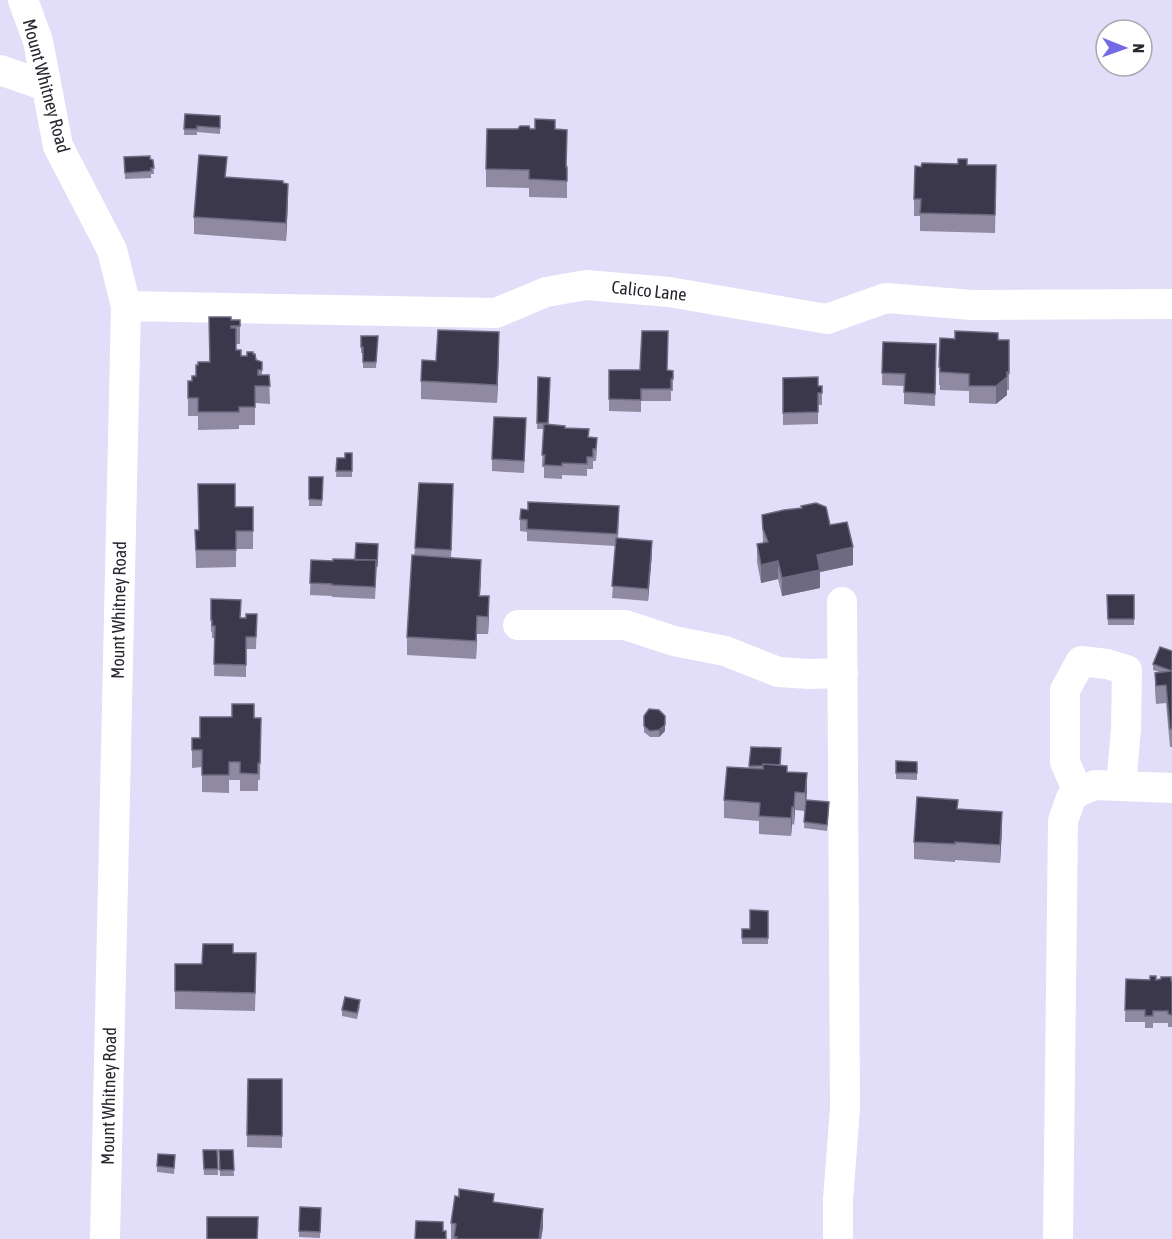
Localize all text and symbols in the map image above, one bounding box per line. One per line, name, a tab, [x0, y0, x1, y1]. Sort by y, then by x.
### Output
street label: Mount Whitney Road	[19, 17, 74, 155]
north arrow	[1094, 18, 1154, 78]
text: N	[1130, 43, 1148, 53]
street label: Calico Lane	[611, 276, 688, 305]
street label: Mount Whitney Road	[107, 541, 130, 679]
street label: Mount Whitney Road	[97, 1027, 120, 1165]

